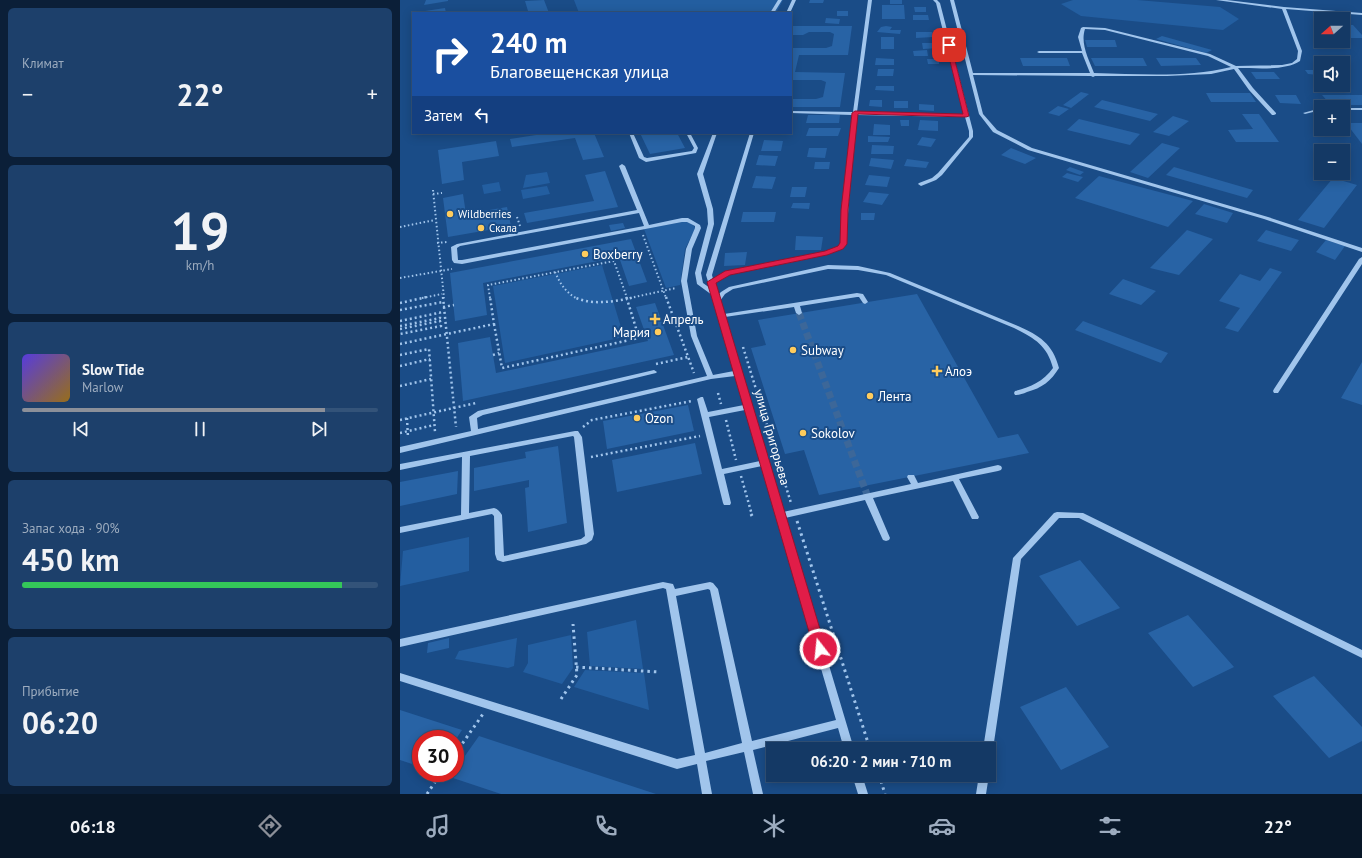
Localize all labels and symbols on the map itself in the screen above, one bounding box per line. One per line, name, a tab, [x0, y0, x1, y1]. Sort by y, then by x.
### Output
north arrow	[1314, 12, 1350, 48]
pin	[932, 28, 966, 62]
place label: Wildberries	[458, 207, 512, 221]
marker: Wildberries	[445, 209, 455, 219]
place label: Скала	[489, 221, 517, 235]
marker: Скала	[476, 223, 486, 233]
place label: Boxberry	[593, 246, 642, 263]
marker: Boxberry	[580, 249, 590, 259]
place label: Апрель	[663, 311, 703, 328]
marker: Апрель	[650, 314, 660, 324]
place label: Мария	[613, 324, 650, 341]
marker: Мария	[653, 327, 663, 337]
place label: Subway	[801, 342, 844, 359]
marker: Subway	[788, 345, 798, 355]
place label: Алоэ	[945, 363, 972, 380]
marker: Алоэ	[932, 366, 942, 376]
street label: улица Григорьева	[750, 387, 794, 487]
place label: Лента	[877, 388, 911, 405]
marker: Лента	[865, 391, 875, 401]
place label: Ozon	[645, 410, 673, 427]
marker: Ozon	[632, 413, 642, 423]
place label: Sokolov	[811, 425, 856, 442]
marker: Sokolov	[798, 428, 808, 438]
position arrow	[799, 628, 841, 670]
speed limit sign: 30	[412, 730, 464, 782]

